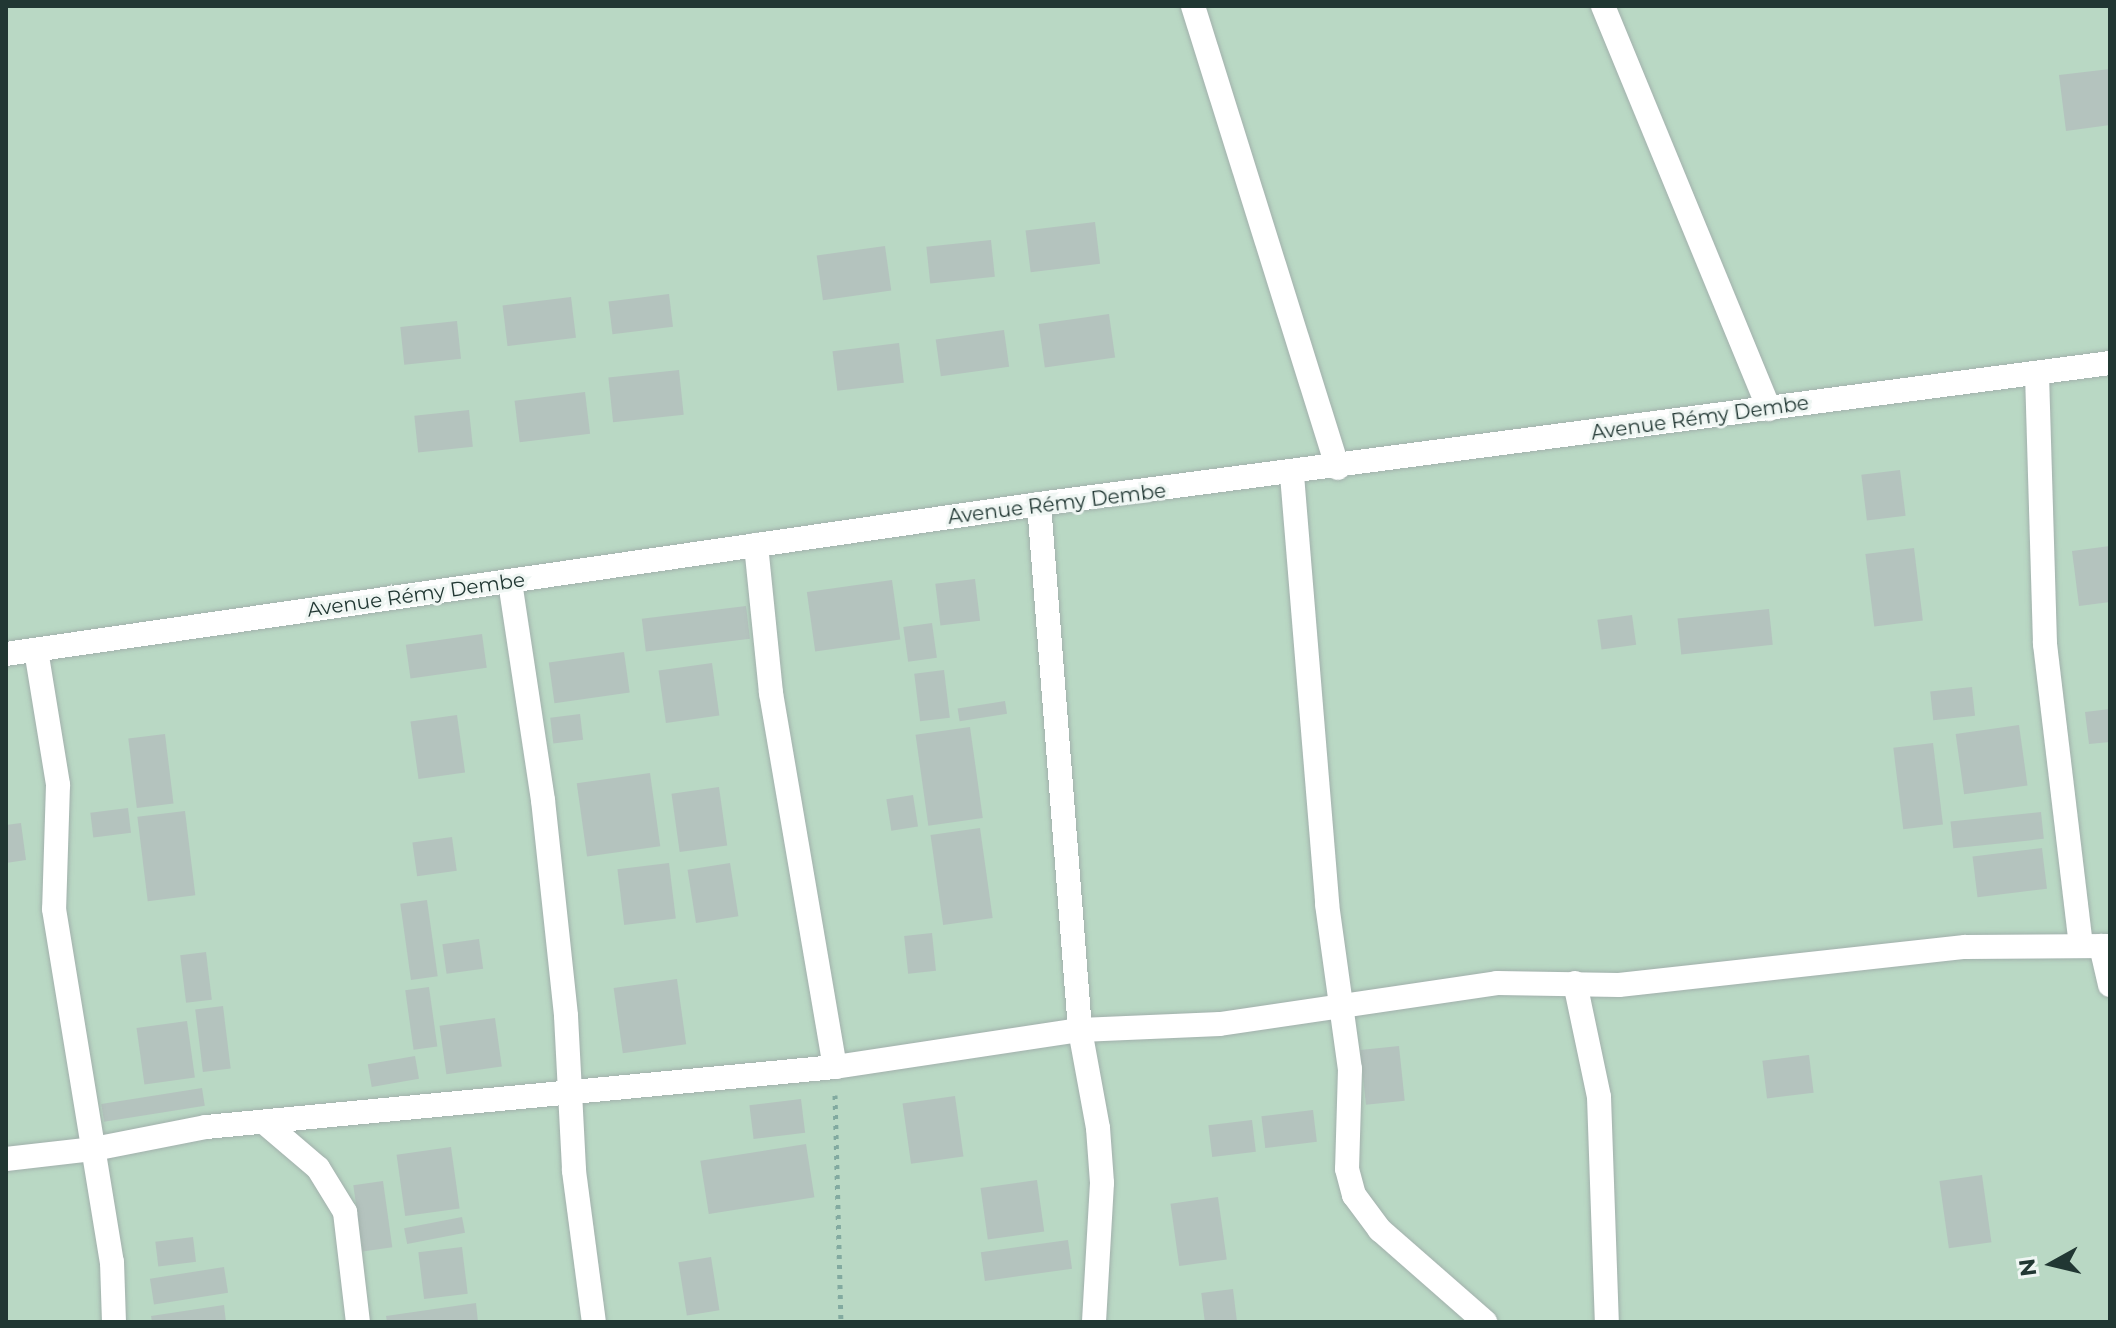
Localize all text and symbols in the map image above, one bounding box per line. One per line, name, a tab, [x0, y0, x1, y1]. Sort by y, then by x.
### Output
street label: Avenue Rémy Dembe	[1590, 391, 1810, 445]
street label: Avenue Rémy Dembe	[947, 479, 1167, 529]
street label: Avenue Rémy Dembe	[306, 568, 526, 622]
north arrow	[2012, 1224, 2092, 1304]
text: N	[2013, 1257, 2042, 1278]

